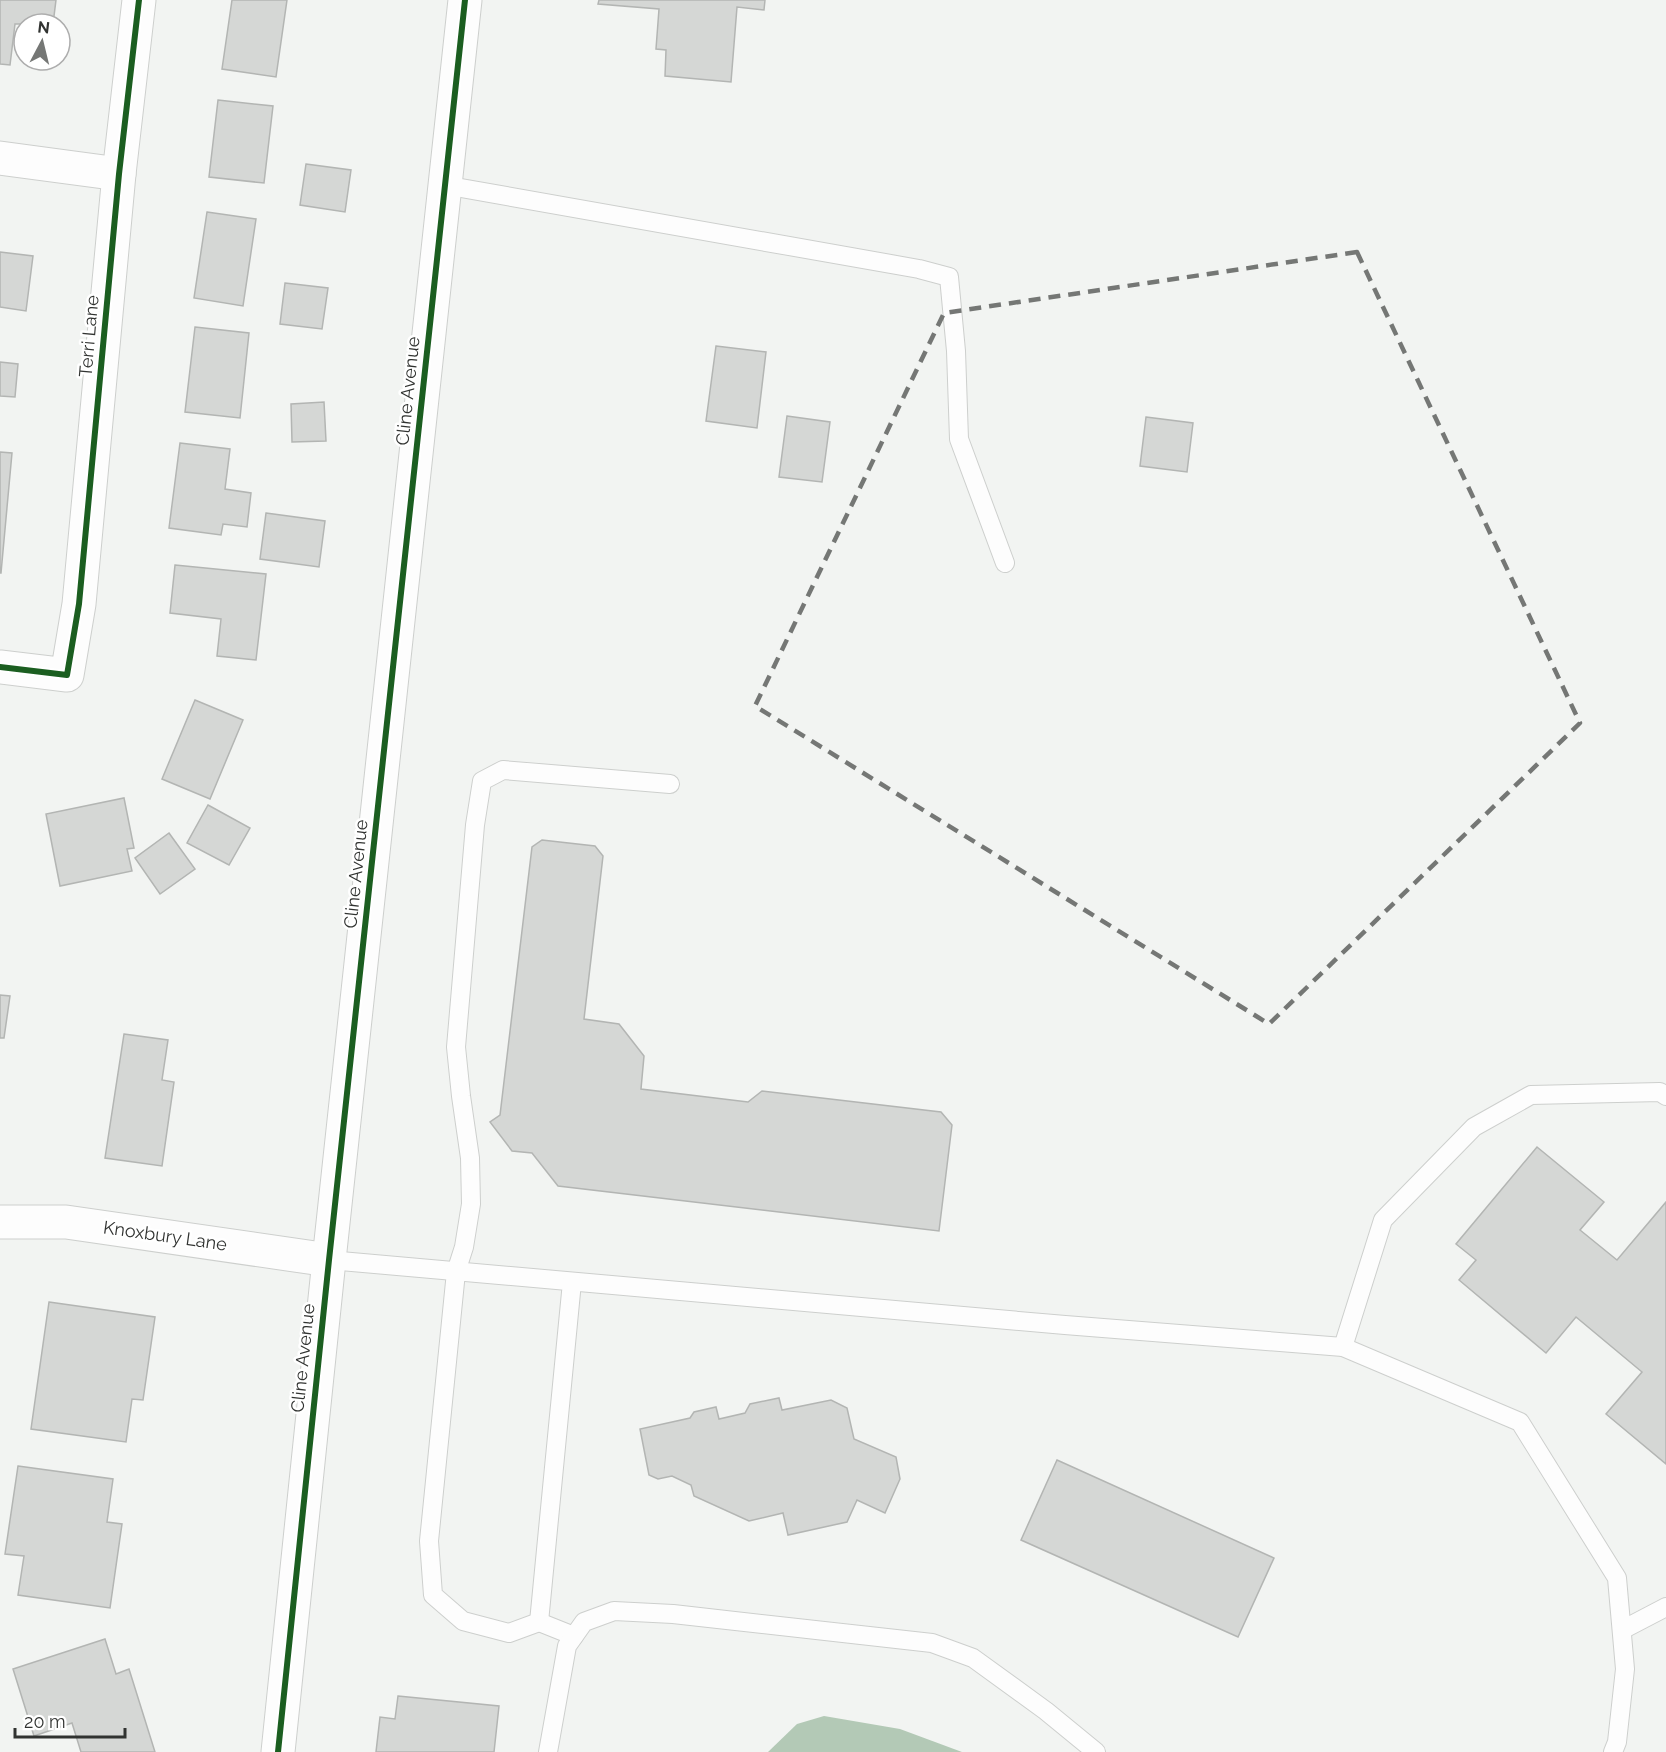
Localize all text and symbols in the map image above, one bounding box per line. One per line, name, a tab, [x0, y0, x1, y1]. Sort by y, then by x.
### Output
north arrow	[12, 12, 72, 72]
text: N	[37, 17, 51, 38]
street label: Terri Lane	[74, 294, 103, 378]
street label: Cline Avenue	[391, 335, 424, 446]
street label: Cline Avenue	[339, 818, 372, 929]
street label: Knoxbury Lane	[102, 1216, 229, 1255]
street label: Cline Avenue	[286, 1302, 319, 1413]
scale bar	[15, 1701, 124, 1739]
text: 20 m	[24, 1711, 66, 1732]

